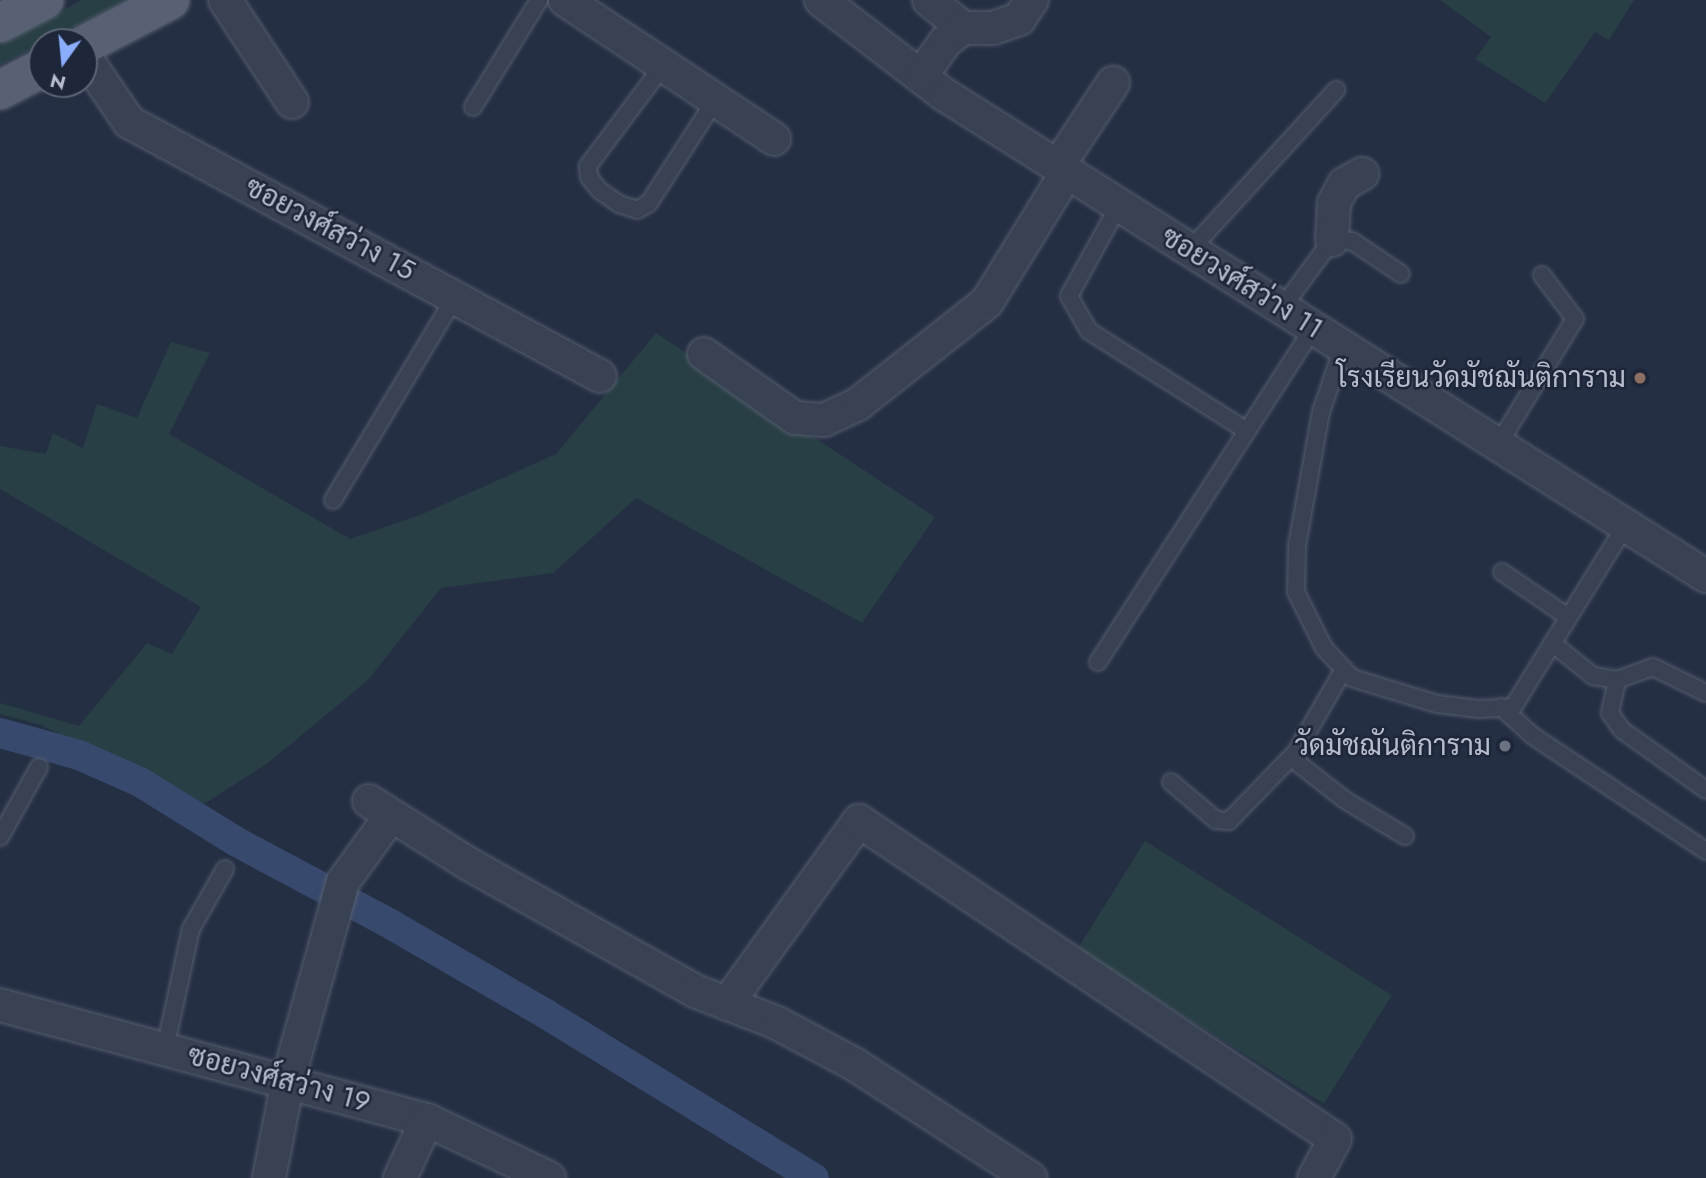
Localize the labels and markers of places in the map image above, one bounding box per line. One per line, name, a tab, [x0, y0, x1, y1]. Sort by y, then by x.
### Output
place label: โรงเรียนวัดมัชฌันติการาม	[1337, 361, 1626, 395]
marker: โรงเรียนวัดมัชฌันติการาม	[1632, 370, 1648, 386]
place label: วัดมัชฌันติการาม	[1294, 729, 1491, 763]
marker: วัดมัชฌันติการาม	[1497, 738, 1513, 754]

